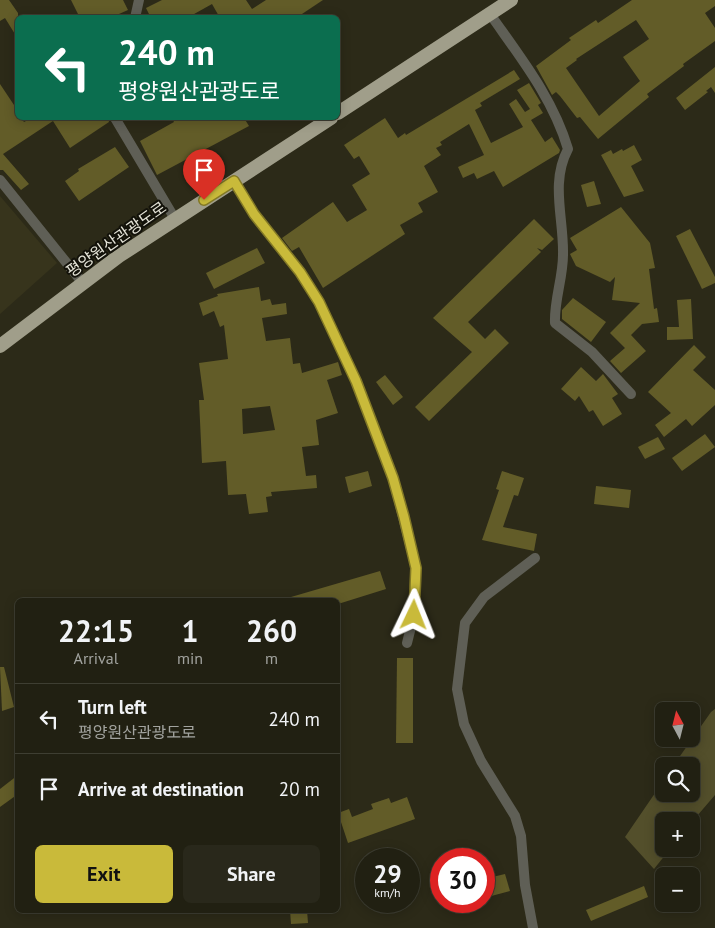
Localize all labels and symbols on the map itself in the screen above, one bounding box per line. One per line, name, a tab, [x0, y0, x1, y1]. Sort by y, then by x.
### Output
pin	[183, 149, 225, 200]
street label: 평양원산관광도로	[62, 197, 170, 281]
position arrow	[387, 588, 439, 640]
north arrow	[655, 702, 700, 748]
speed limit sign: 30	[430, 848, 495, 913]

